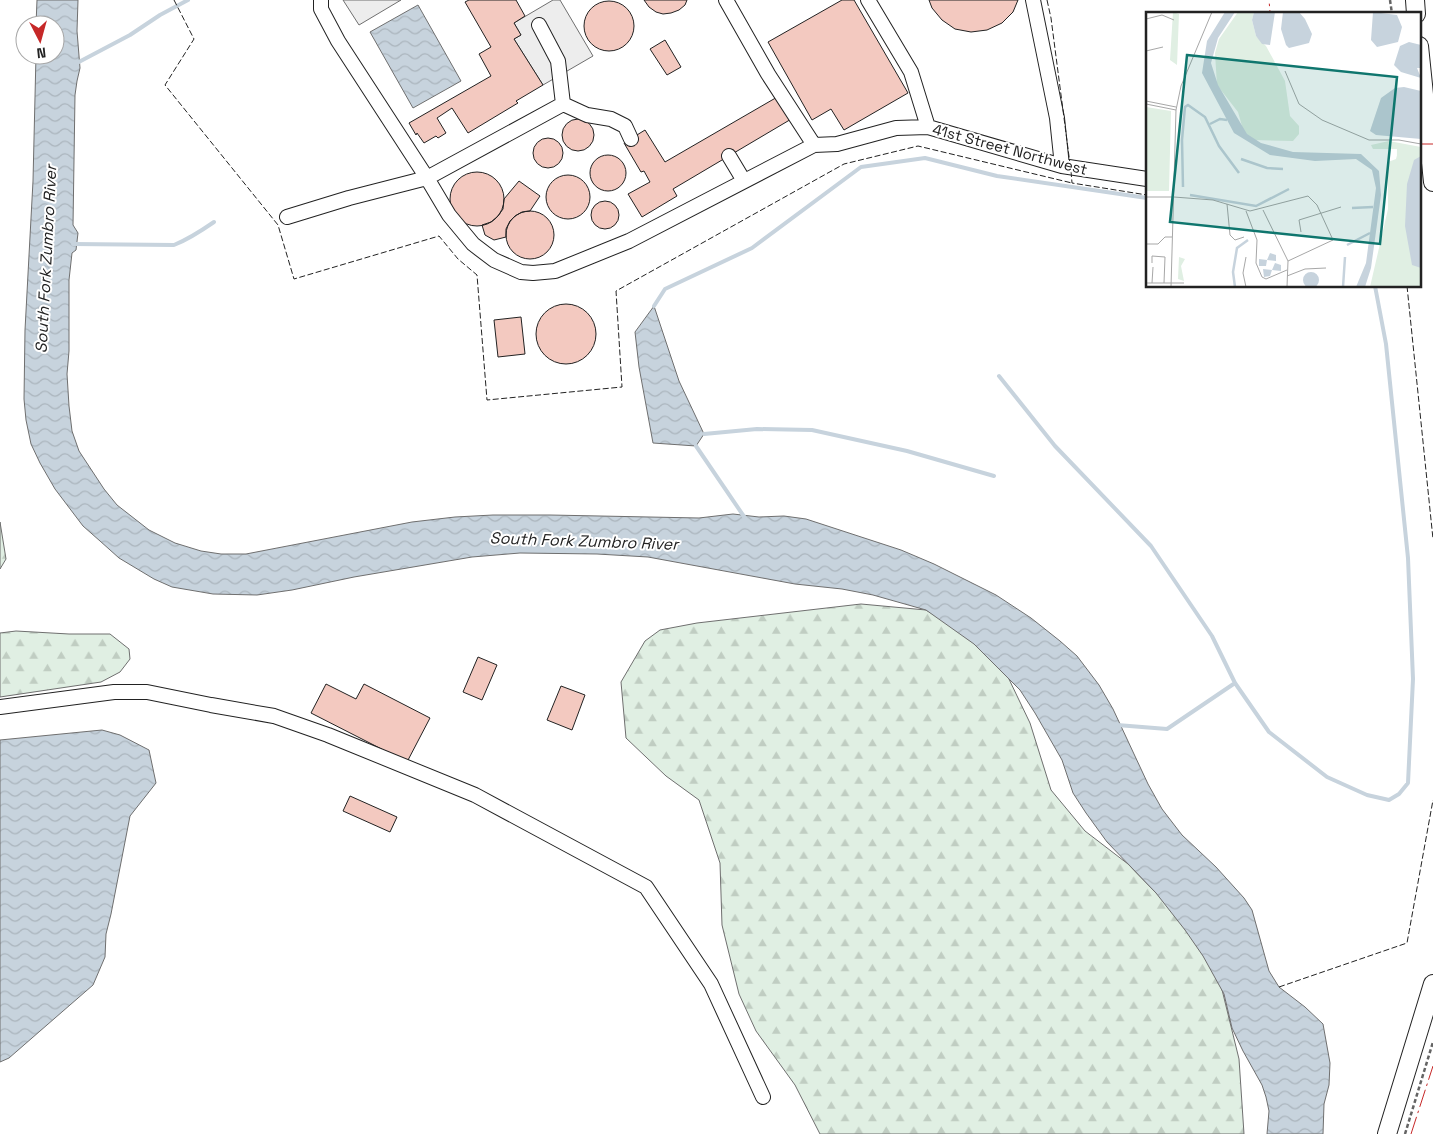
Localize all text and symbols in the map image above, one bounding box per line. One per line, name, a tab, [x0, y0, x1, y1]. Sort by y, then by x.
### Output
inset map	[1146, 12, 1420, 288]
north arrow	[15, 15, 65, 65]
text: N	[36, 43, 47, 62]
street label: 41st Street Northwest	[930, 119, 1090, 179]
water label: South Fork Zumbro River	[31, 162, 62, 354]
water label: South Fork Zumbro River	[489, 527, 681, 555]

